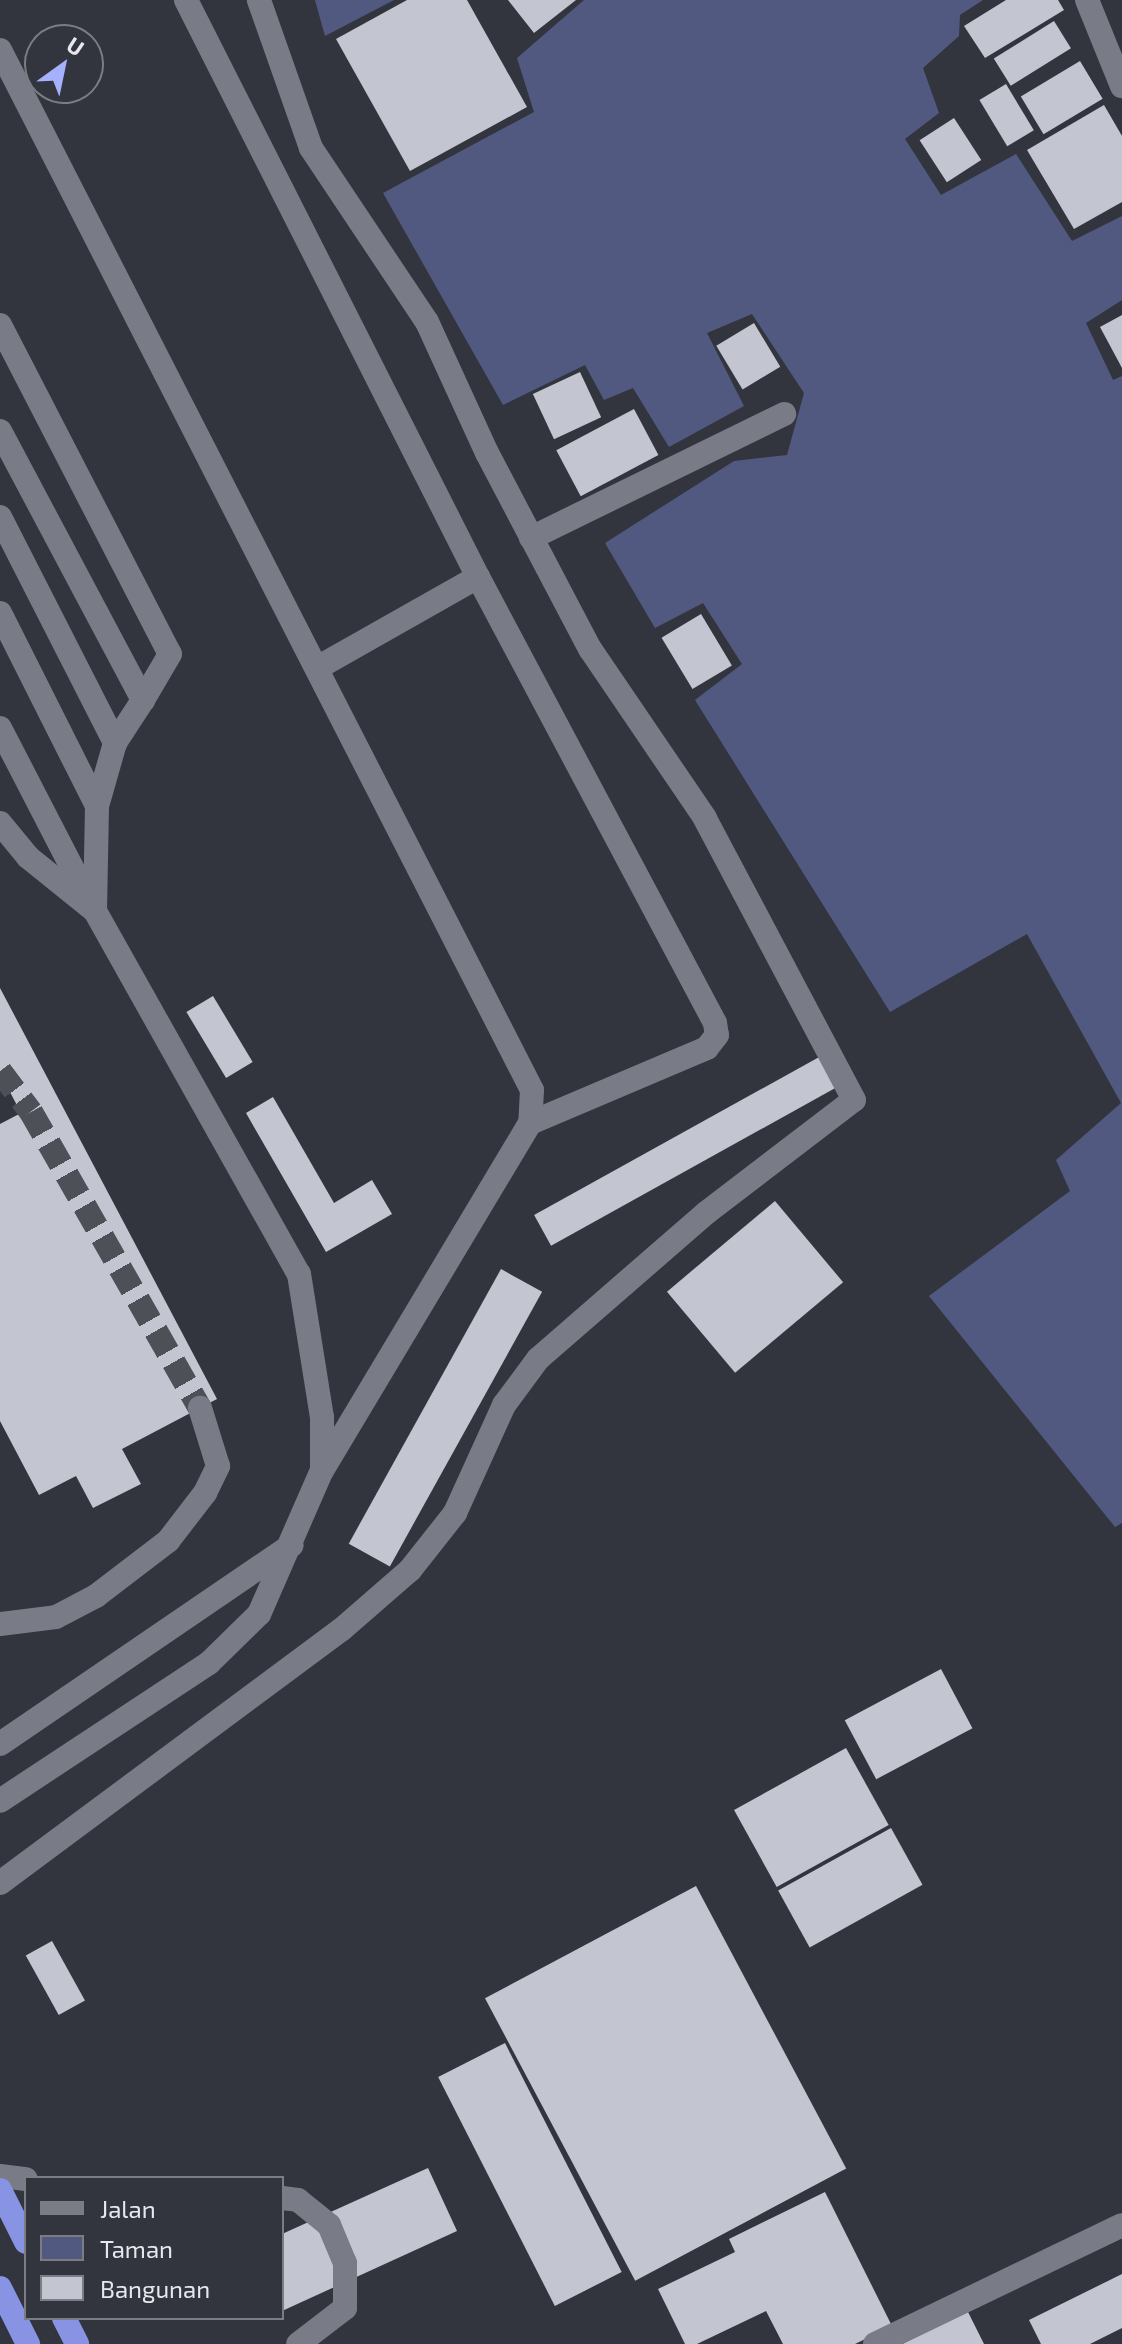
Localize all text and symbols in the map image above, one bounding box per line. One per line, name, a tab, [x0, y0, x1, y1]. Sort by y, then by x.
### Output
north arrow	[24, 24, 104, 104]
text: U	[63, 31, 89, 61]
legend	[24, 2176, 284, 2320]
text: Jalan	[100, 2194, 156, 2223]
text: Taman	[100, 2234, 173, 2263]
text: Bangunan	[100, 2274, 210, 2303]

